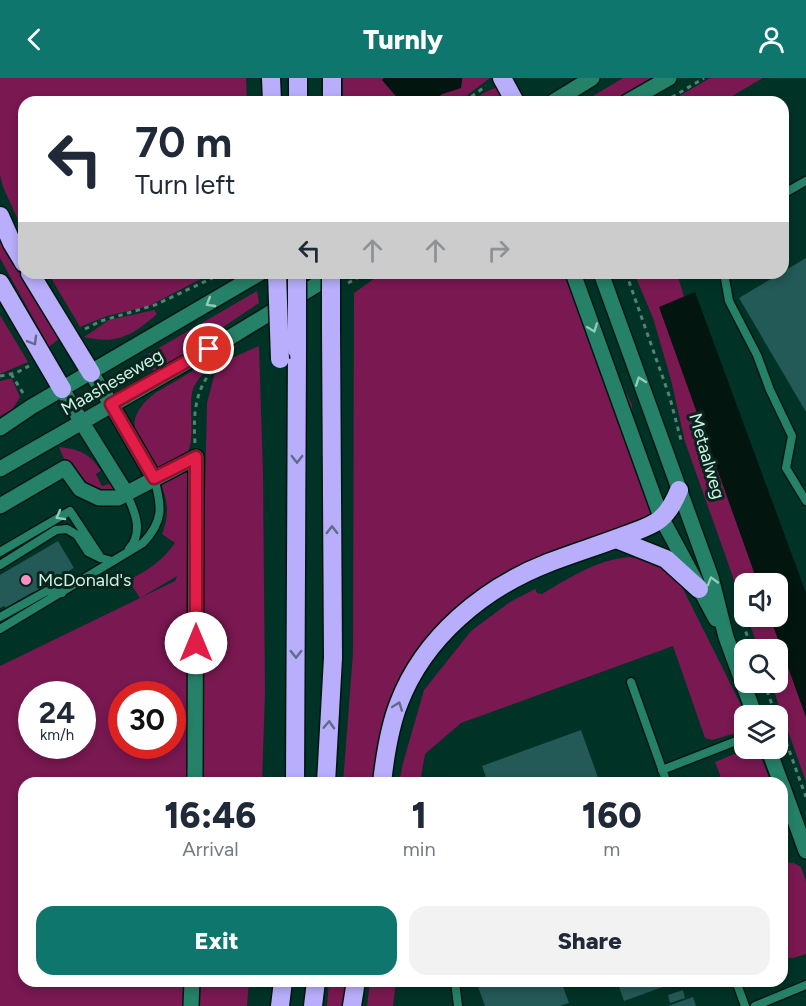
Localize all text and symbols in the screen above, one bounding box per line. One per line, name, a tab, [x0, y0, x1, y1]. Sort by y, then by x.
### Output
icon: back	[18, 23, 51, 56]
text: Turnly	[363, 23, 443, 56]
icon: person	[755, 23, 788, 56]
text: 70 m	[135, 117, 232, 168]
icon: left	[36, 120, 114, 198]
text: Turn left	[135, 168, 235, 201]
icon: left	[293, 234, 326, 267]
icon: ahead	[356, 234, 389, 267]
icon: ahead	[419, 234, 452, 267]
icon: right	[482, 234, 515, 267]
one-way arrow	[206, 295, 216, 307]
one-way arrow	[586, 322, 599, 333]
pin	[183, 323, 234, 374]
icon: arrive	[192, 332, 225, 365]
one-way arrow	[26, 335, 37, 345]
street label: Maasheseweg	[57, 344, 167, 420]
one-way arrow	[635, 376, 648, 386]
street label: Metaalweg	[684, 410, 730, 502]
one-way arrow	[291, 455, 303, 464]
one-way arrow	[56, 509, 66, 520]
one-way arrow	[326, 525, 338, 534]
place label: McDonald's	[38, 569, 132, 591]
marker: McDonald's	[19, 573, 33, 587]
map controls	[734, 573, 788, 759]
button: sound	[734, 573, 788, 627]
one-way arrow	[707, 576, 719, 587]
position arrow	[164, 611, 228, 675]
button: search	[734, 639, 788, 693]
one-way arrow	[290, 650, 302, 659]
speed limit sign: 30	[108, 681, 186, 759]
text: 24	[39, 694, 75, 731]
one-way arrow	[391, 701, 404, 711]
button: layers	[734, 705, 788, 759]
one-way arrow	[323, 720, 336, 729]
text: km/h	[40, 726, 74, 744]
text: 16:46	[164, 794, 256, 837]
text: 1	[411, 794, 427, 837]
text: 160	[582, 794, 642, 837]
text: Arrival	[182, 837, 239, 861]
text: min	[403, 837, 436, 861]
text: m	[603, 837, 620, 861]
button: Exit	[36, 906, 397, 975]
button: Share	[409, 906, 770, 975]

